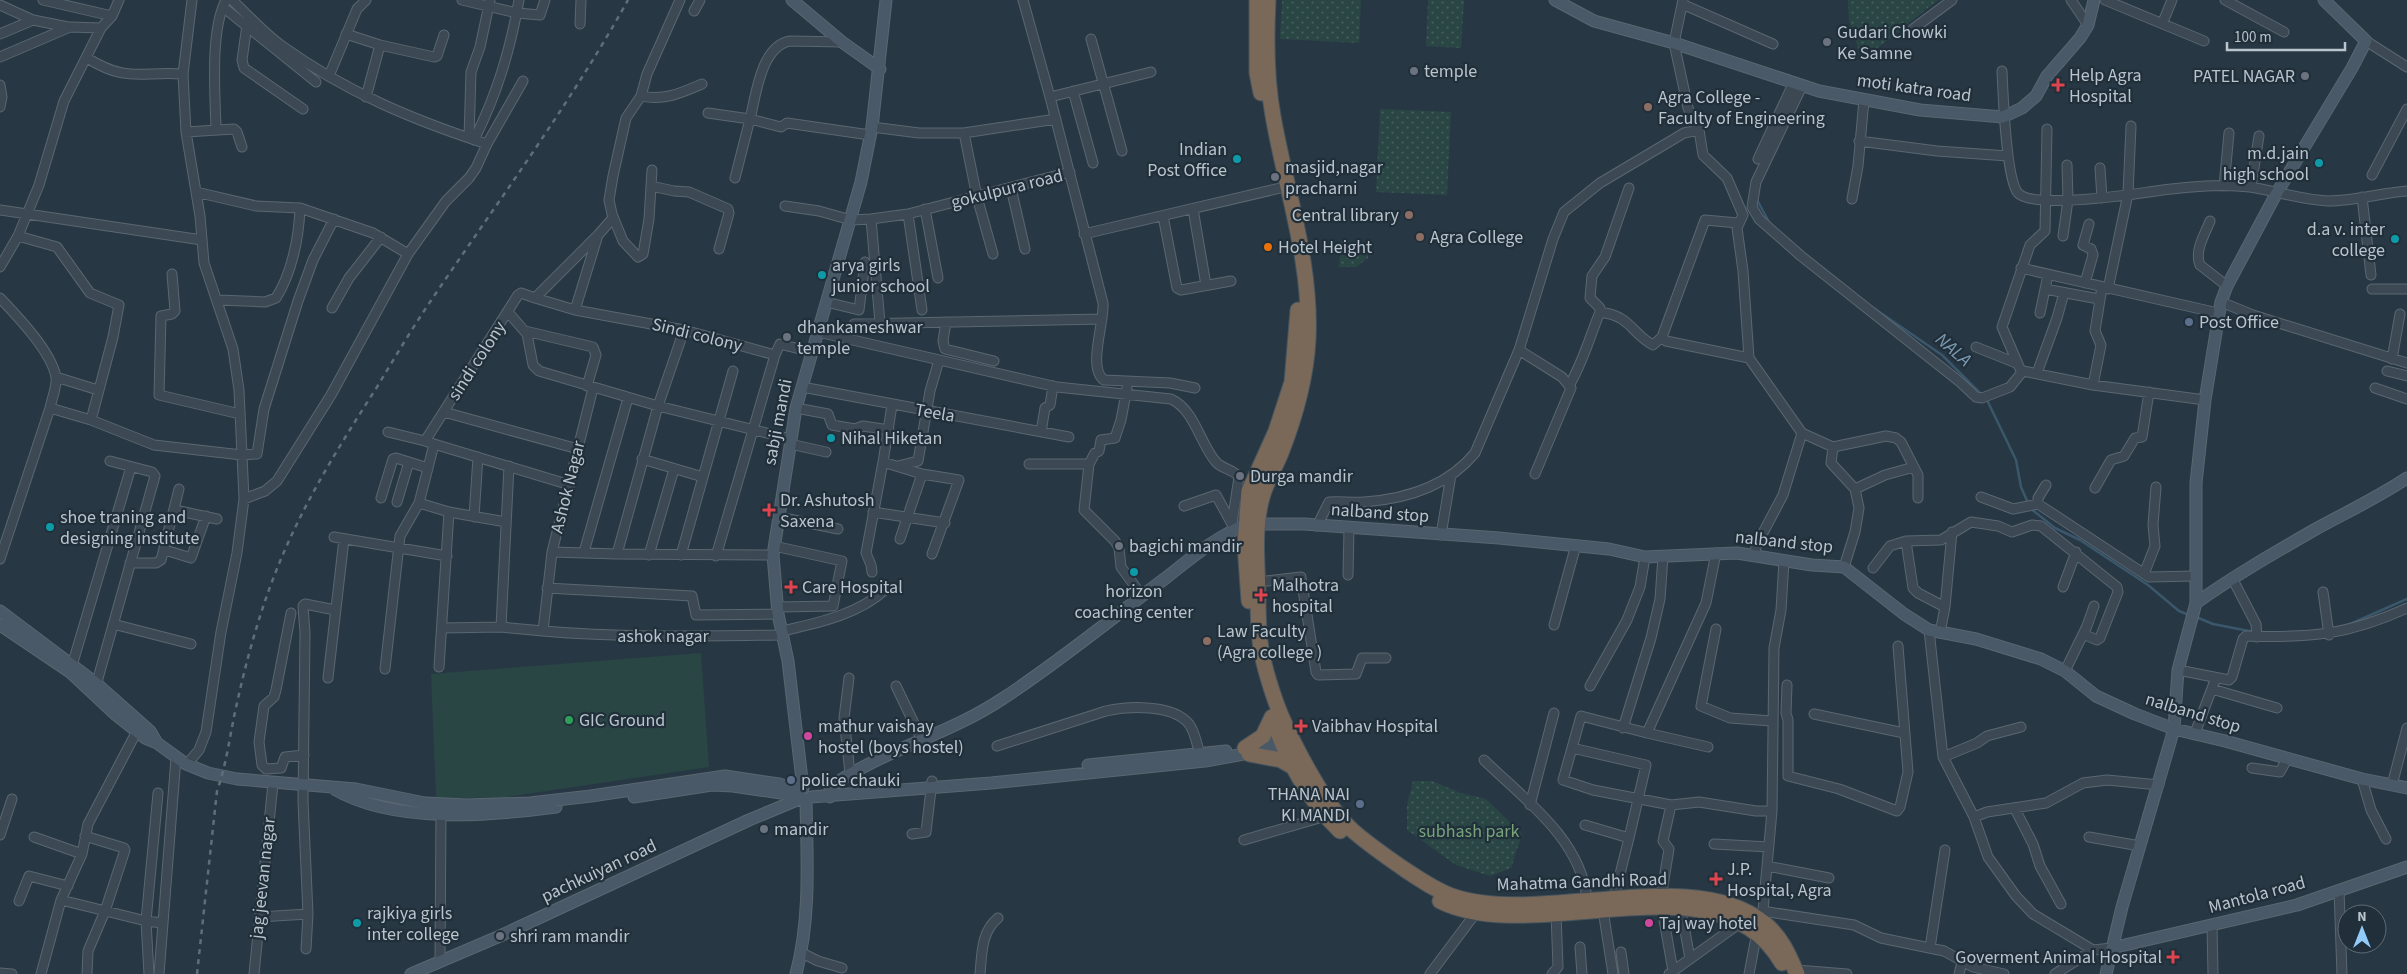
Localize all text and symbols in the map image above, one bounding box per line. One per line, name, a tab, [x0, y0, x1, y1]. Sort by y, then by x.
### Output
place label: Gudari Chowki Ke Samne	[1837, 20, 1947, 66]
scale bar	[2227, 20, 2344, 52]
text: 100 m	[2234, 27, 2272, 48]
marker: Gudari Chowki Ke Samne	[1821, 36, 1833, 48]
place label: temple	[1424, 59, 1477, 84]
place label: Help Agra Hospital	[2069, 63, 2142, 109]
place label: PATEL NAGAR	[2193, 64, 2295, 89]
marker: temple	[1408, 65, 1420, 77]
street label: moti katra road	[1855, 68, 1973, 108]
marker: PATEL NAGAR	[2299, 70, 2311, 82]
marker: Help Agra Hospital	[2051, 78, 2065, 92]
place label: Agra College - Faculty of Engineering	[1658, 85, 1825, 131]
marker: Agra College - Faculty of Engineering	[1642, 101, 1654, 113]
place label: Indian Post Office	[1147, 137, 1227, 183]
place label: m.d.jain high school	[2223, 141, 2309, 187]
marker: Indian Post Office	[1231, 153, 1243, 165]
place label: masjid,nagar pracharni	[1285, 155, 1384, 201]
marker: m.d.jain high school	[2313, 157, 2325, 169]
street label: gokulpura road	[948, 163, 1066, 215]
marker: masjid,nagar pracharni	[1269, 171, 1281, 183]
place label: Central library	[1292, 203, 1400, 228]
marker: Central library	[1403, 209, 1415, 221]
place label: d.a v. inter college	[2307, 217, 2386, 263]
place label: Agra College	[1430, 225, 1523, 250]
marker: Agra College	[1414, 231, 1426, 243]
marker: d.a v. inter college	[2389, 233, 2401, 245]
place label: Hotel Height	[1278, 235, 1372, 260]
marker: Hotel Height	[1262, 241, 1274, 253]
place label: arya girls junior school	[831, 253, 930, 299]
marker: arya girls junior school	[816, 269, 828, 281]
place label: Post Office	[2199, 310, 2279, 335]
street label: Sindi colony	[649, 312, 745, 358]
place label: dhankameshwar temple	[797, 315, 924, 361]
street label: sindi colony	[442, 316, 512, 406]
marker: Post Office	[2183, 316, 2195, 328]
water label: NALA	[1929, 327, 1977, 373]
marker: dhankameshwar temple	[781, 331, 793, 343]
street label: sabji mandi	[757, 377, 799, 467]
street label: Teela	[913, 397, 957, 429]
place label: Nihal Hiketan	[841, 426, 942, 451]
marker: Nihal Hiketan	[825, 432, 837, 444]
street label: Ashok Nagar	[544, 437, 592, 536]
place label: Durga mandir	[1250, 464, 1354, 489]
marker: Durga mandir	[1234, 470, 1246, 482]
place label: Dr. Ashutosh Saxena	[780, 488, 875, 534]
street label: nalband stop	[1330, 497, 1430, 529]
marker: Dr. Ashutosh Saxena	[762, 503, 776, 517]
place label: shoe traning and designing institute	[60, 505, 199, 551]
marker: shoe traning and designing institute	[44, 521, 56, 533]
street label: nalband stop	[1734, 524, 1834, 560]
place label: bagichi mandir	[1129, 534, 1243, 559]
marker: bagichi mandir	[1113, 540, 1125, 552]
marker: horizon coaching center	[1128, 566, 1140, 578]
place label: Malhotra hospital	[1272, 573, 1339, 619]
place label: Care Hospital	[802, 575, 903, 600]
place label: horizon coaching center	[1075, 579, 1194, 625]
marker: Care Hospital	[784, 580, 798, 594]
marker: Malhotra hospital	[1254, 588, 1268, 602]
place label: Law Faculty (Agra college )	[1217, 619, 1322, 665]
street label: ashok nagar	[617, 624, 710, 649]
marker: Law Faculty (Agra college )	[1201, 635, 1213, 647]
street label: nalband stop	[2142, 687, 2244, 739]
place label: GIC Ground	[579, 708, 665, 733]
marker: GIC Ground	[563, 714, 575, 726]
place label: mathur vaishay hostel (boys hostel)	[818, 714, 964, 760]
place label: Vaibhav Hospital	[1312, 714, 1438, 739]
marker: Vaibhav Hospital	[1294, 719, 1308, 733]
marker: mathur vaishay hostel (boys hostel)	[802, 730, 814, 742]
place label: police chauki	[801, 768, 900, 793]
marker: police chauki	[785, 774, 797, 786]
place label: THANA NAI KI MANDI	[1268, 782, 1350, 828]
marker: THANA NAI KI MANDI	[1354, 798, 1366, 810]
street label: jag jeevan nagar	[244, 815, 282, 941]
place label: mandir	[774, 817, 829, 842]
park label: subhash park	[1418, 819, 1520, 844]
marker: mandir	[758, 823, 770, 835]
street label: pachkuiyan road	[537, 833, 661, 909]
place label: J.P. Hospital, Agra	[1727, 857, 1832, 903]
street label: Mahatma Gandhi Road	[1496, 867, 1668, 897]
street label: Mantola road	[2206, 870, 2308, 920]
marker: J.P. Hospital, Agra	[1709, 872, 1723, 886]
place label: rajkiya girls inter college	[367, 901, 459, 947]
north arrow	[2337, 904, 2387, 954]
text: N	[2357, 907, 2367, 927]
place label: Taj way hotel	[1659, 911, 1757, 936]
marker: rajkiya girls inter college	[351, 917, 363, 929]
marker: Taj way hotel	[1643, 917, 1655, 929]
place label: shri ram mandir	[510, 924, 630, 949]
marker: shri ram mandir	[494, 930, 506, 942]
place label: Goverment Animal Hospital	[1955, 945, 2162, 970]
marker: Goverment Animal Hospital	[2166, 950, 2180, 964]

